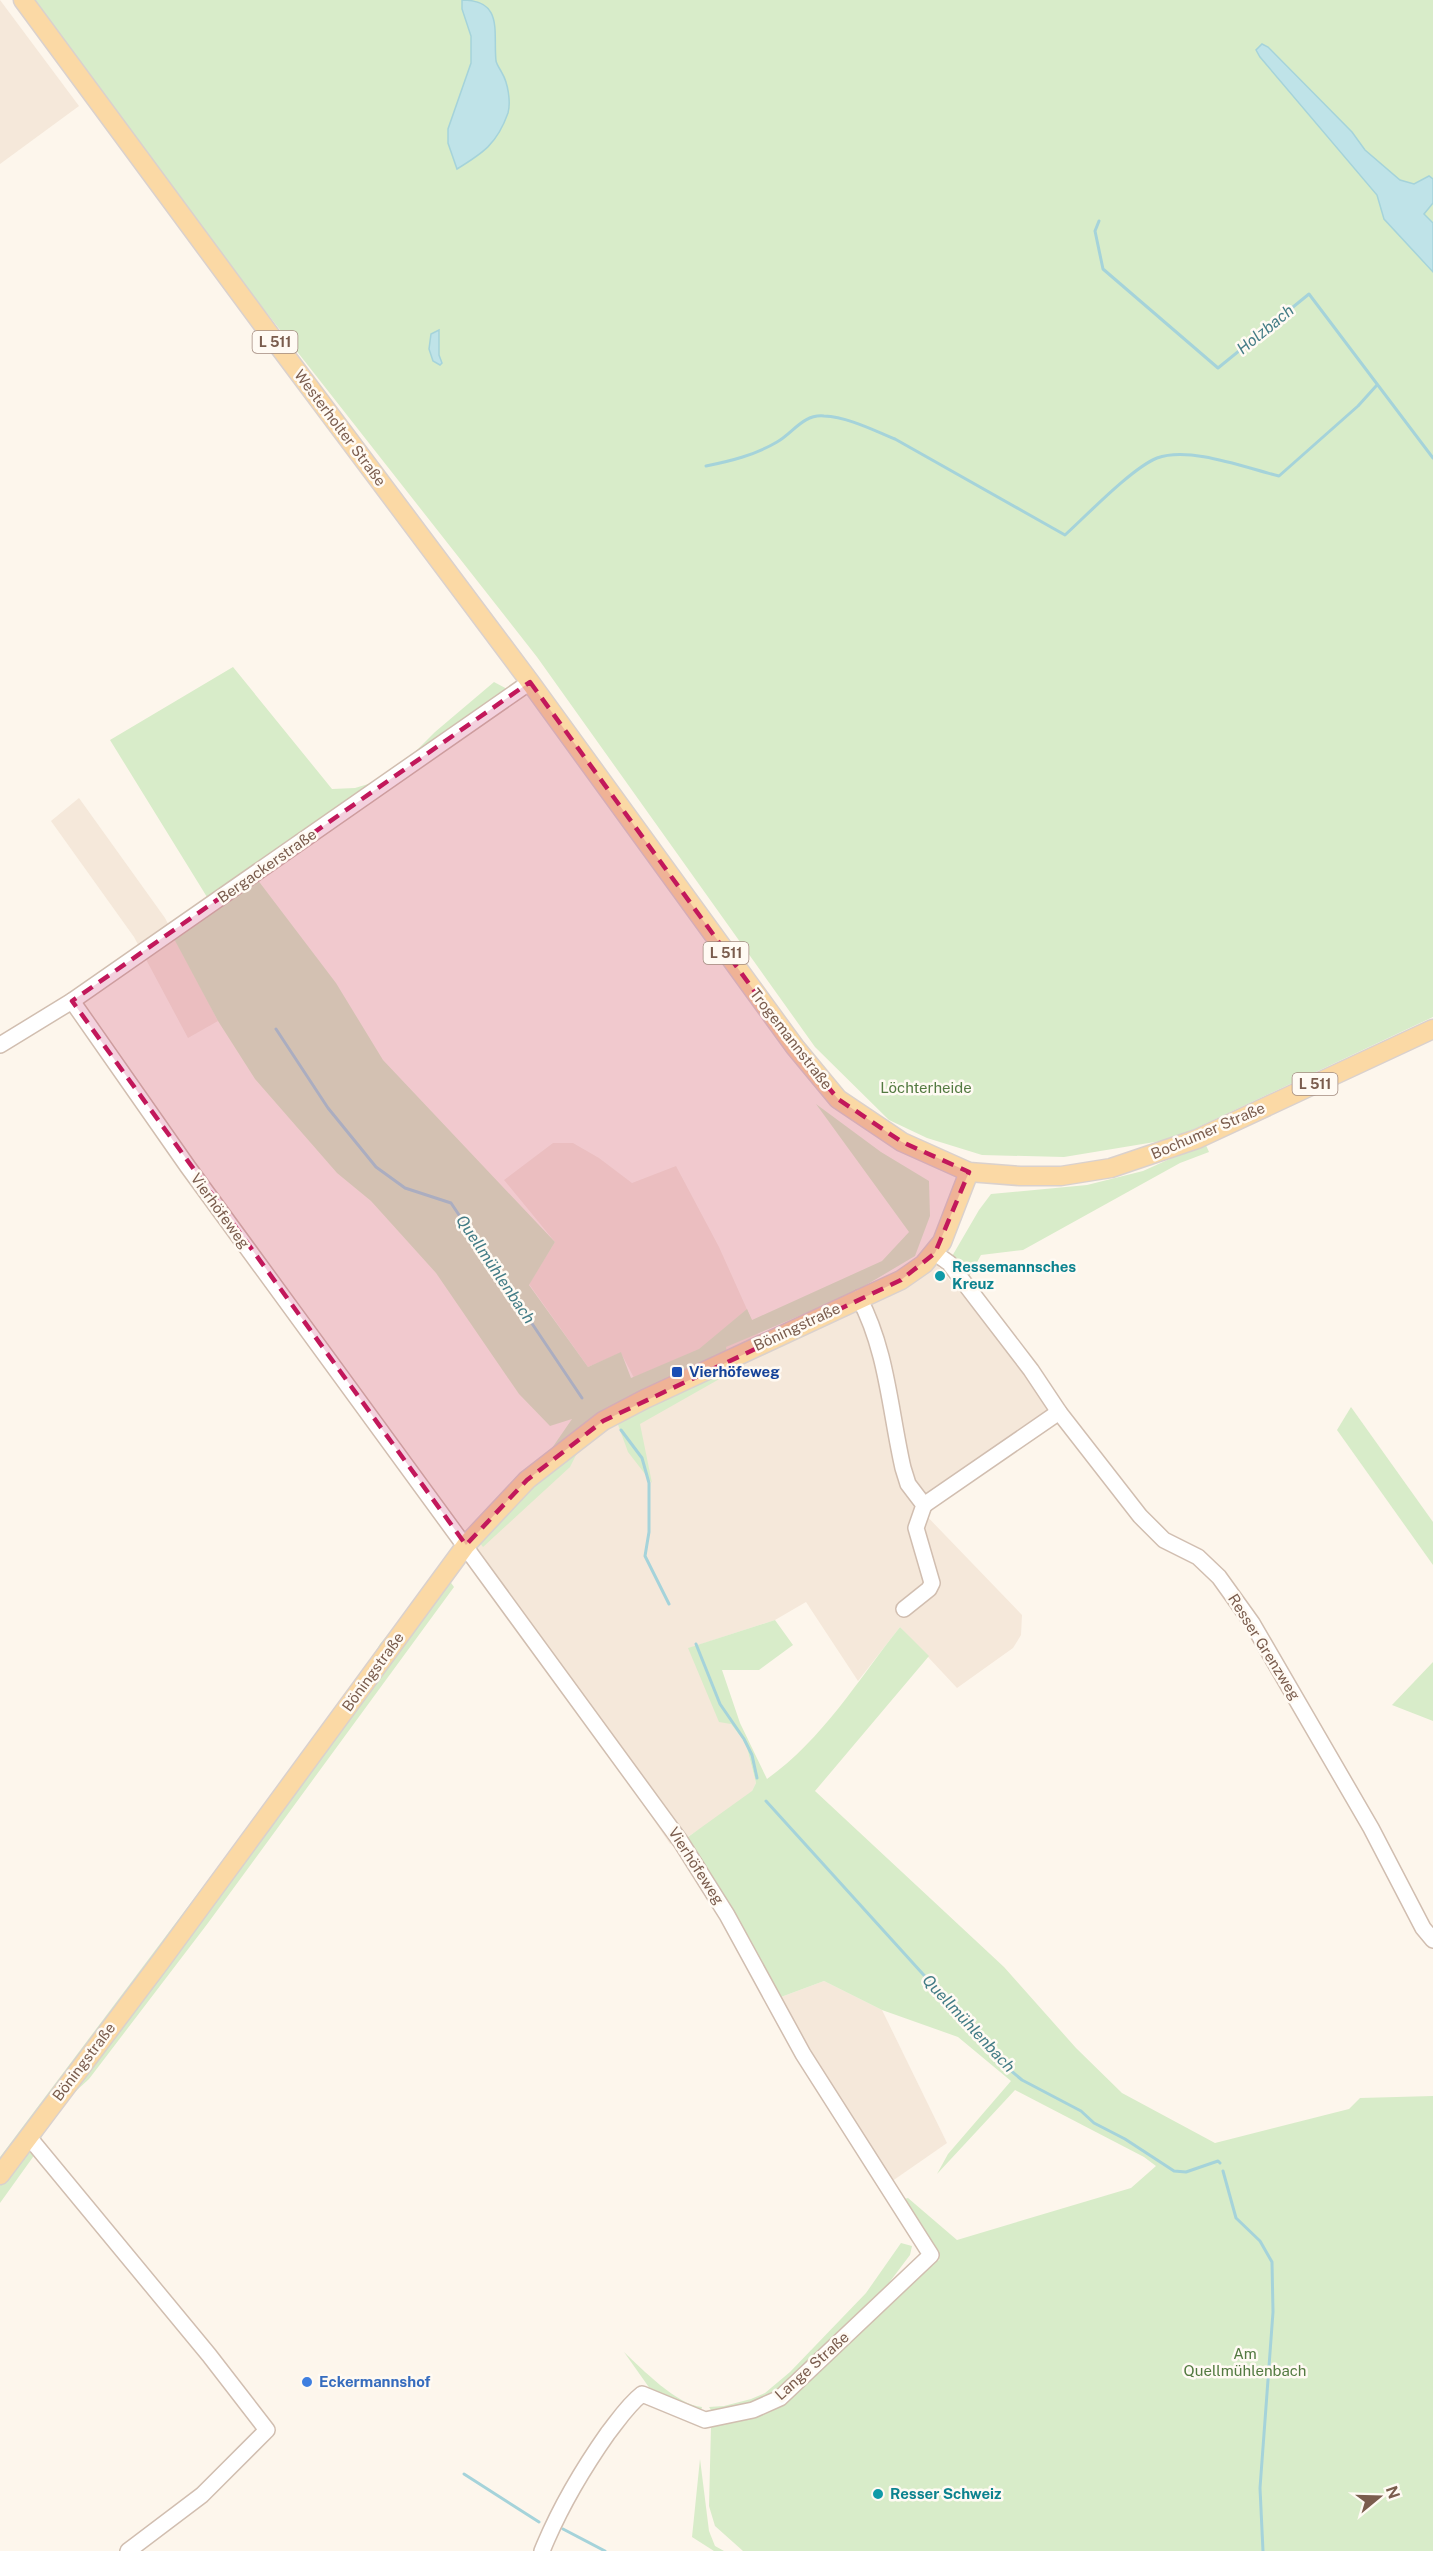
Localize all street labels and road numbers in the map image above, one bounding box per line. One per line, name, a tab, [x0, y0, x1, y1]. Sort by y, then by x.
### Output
road number: L 511	[252, 331, 298, 353]
street label: Westerholter Straße	[291, 366, 390, 489]
street label: Bergackerstraße	[214, 825, 319, 906]
road number: L 511	[704, 942, 748, 964]
street label: Trogemannstraße	[747, 985, 836, 1092]
road number: L 511	[1292, 1073, 1338, 1095]
street label: Bochumer Straße	[1148, 1099, 1267, 1162]
street label: Vierhöfeweg	[187, 1170, 253, 1252]
street label: Böningstraße	[751, 1299, 843, 1354]
street label: Resser Grenzweg	[1225, 1591, 1304, 1703]
street label: Böningstraße	[338, 1629, 407, 1714]
street label: Vierhöfeweg	[665, 1824, 728, 1907]
street label: Böningstraße	[49, 2019, 118, 2104]
street label: Lange Straße	[771, 2328, 852, 2403]

